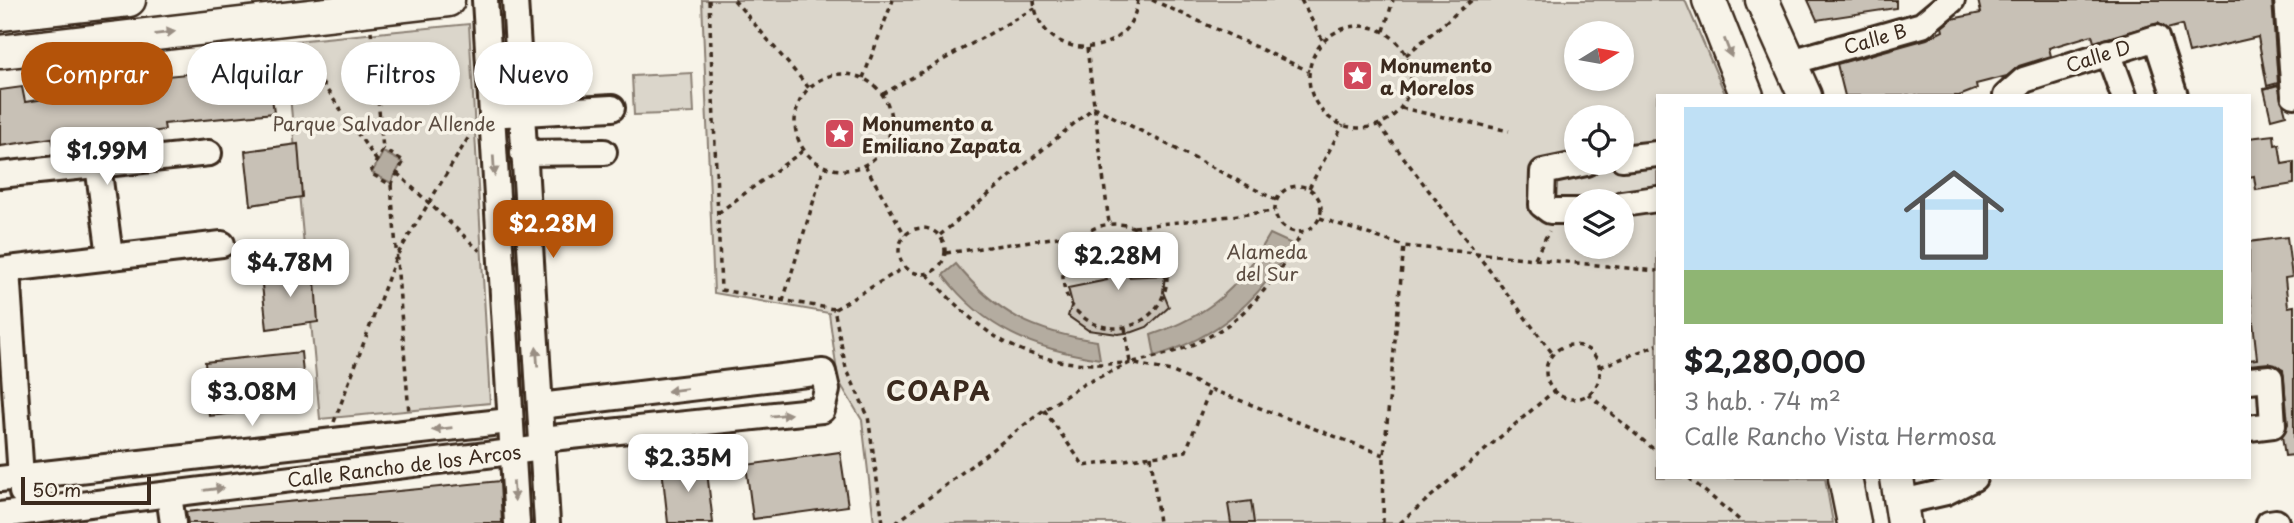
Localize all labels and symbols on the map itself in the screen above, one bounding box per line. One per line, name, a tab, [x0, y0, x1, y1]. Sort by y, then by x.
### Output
street label: Calle B	[1840, 16, 1910, 60]
north arrow	[1564, 21, 1634, 91]
one-way arrow	[154, 27, 176, 38]
street label: Calle D	[2062, 31, 2134, 79]
one-way arrow	[1723, 38, 1734, 59]
place label: Monumento a Morelos	[1380, 51, 1492, 101]
place icon: Monumento a Morelos	[1340, 59, 1374, 93]
park label: Parque Salvador Allende	[272, 109, 496, 137]
place label: Monumento a Emiliano Zapata	[862, 109, 1021, 159]
place icon: Monumento a Emiliano Zapata	[822, 117, 856, 151]
pin: $1.99M	[50, 128, 164, 187]
one-way arrow	[489, 155, 500, 177]
pin: $2.28M	[496, 201, 610, 260]
pin: $2.28M	[1061, 232, 1175, 292]
park label: Alameda del Sur	[1227, 237, 1308, 287]
pin: $4.78M	[233, 240, 347, 299]
one-way arrow	[531, 346, 542, 368]
pin: $3.08M	[195, 368, 309, 428]
district label: COAPA	[886, 371, 992, 410]
one-way arrow	[665, 385, 687, 396]
one-way arrow	[770, 409, 792, 420]
one-way arrow	[430, 424, 452, 435]
pin: $2.35M	[631, 434, 745, 494]
street label: Calle Rancho de los Arcos	[286, 437, 523, 493]
scale bar	[21, 474, 150, 506]
one-way arrow	[509, 480, 520, 502]
one-way arrow	[203, 483, 225, 494]

